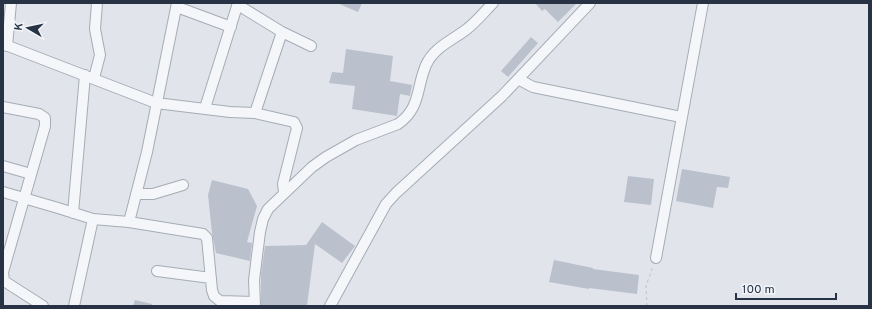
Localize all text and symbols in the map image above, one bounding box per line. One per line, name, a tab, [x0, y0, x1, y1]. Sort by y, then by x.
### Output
north arrow	[8, 8, 48, 48]
text: K	[12, 21, 27, 32]
scale bar	[736, 275, 836, 301]
text: 100 m	[742, 282, 775, 298]

